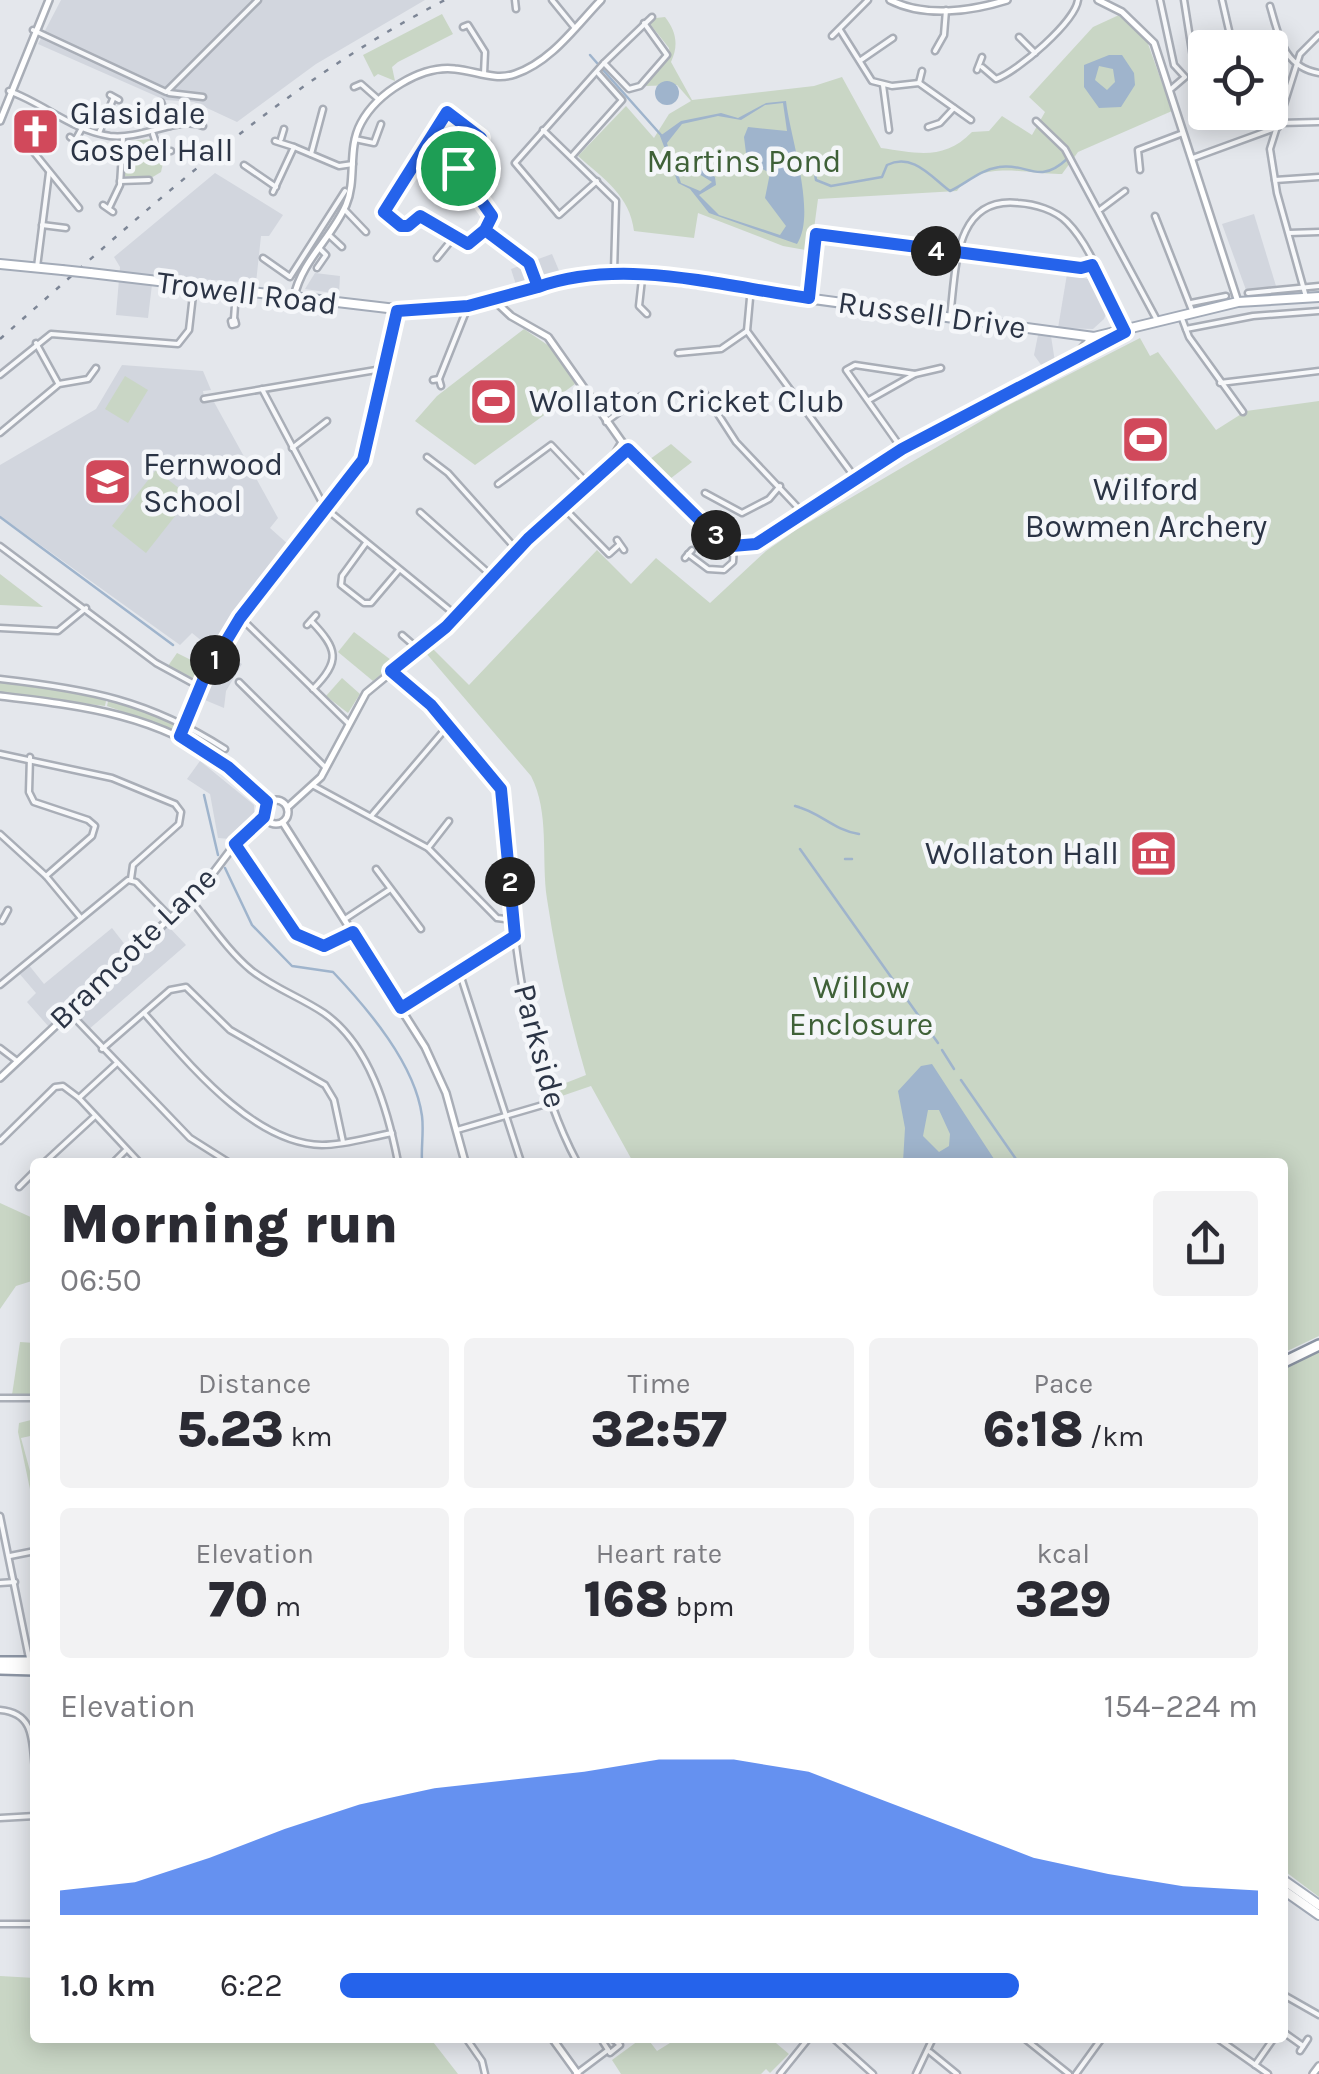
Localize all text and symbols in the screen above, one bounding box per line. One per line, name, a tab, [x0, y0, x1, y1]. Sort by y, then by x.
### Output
map controls	[1188, 30, 1288, 130]
button: locate	[1188, 30, 1288, 130]
place label: Glasidale Gospel Hall	[70, 95, 234, 169]
church icon: Glasidale Gospel Hall	[9, 105, 61, 157]
pin	[416, 126, 501, 211]
icon: arrive	[431, 141, 486, 196]
park label: Martins Pond	[646, 143, 842, 180]
pin: 4	[911, 226, 961, 276]
text: 4	[928, 234, 944, 267]
street label: Trowell Road	[155, 264, 339, 322]
street label: Russell Drive	[836, 284, 1028, 346]
sports icon: Wollaton Cricket Club	[468, 375, 520, 427]
place label: Wollaton Cricket Club	[529, 383, 844, 420]
sports icon: Wilford Bowmen Archery	[1120, 413, 1172, 465]
place label: Fernwood School	[143, 446, 283, 520]
school or university icon: Fernwood School	[82, 456, 134, 508]
place label: Wilford Bowmen Archery	[1025, 471, 1267, 545]
pin: 3	[691, 510, 741, 560]
text: 3	[707, 518, 725, 551]
pin: 1	[190, 635, 240, 685]
text: 1	[210, 643, 220, 676]
museum icon: Wollaton Hall	[1128, 827, 1180, 879]
place label: Wollaton Hall	[925, 835, 1119, 872]
pin: 2	[485, 857, 535, 907]
street label: Bramcote Lane	[42, 859, 224, 1037]
text: 2	[502, 865, 518, 898]
park label: Willow Enclosure	[789, 969, 933, 1043]
street label: Parkside	[506, 980, 574, 1112]
button: share	[1153, 1191, 1258, 1296]
text: Morning run	[60, 1192, 398, 1256]
text: 06:50	[60, 1262, 142, 1299]
text: Distance	[198, 1367, 311, 1400]
text: Time	[628, 1367, 690, 1400]
text: Pace	[1033, 1367, 1093, 1400]
text: 5.23	[177, 1400, 284, 1459]
text: 32:57	[591, 1400, 727, 1459]
text: 6:18	[983, 1400, 1083, 1459]
text: km	[284, 1420, 333, 1453]
text: /km	[1083, 1420, 1144, 1453]
text: Elevation	[195, 1537, 314, 1570]
text: Heart rate	[596, 1537, 722, 1570]
text: kcal	[1037, 1537, 1090, 1570]
text: 70	[208, 1570, 268, 1629]
text: 168	[583, 1570, 669, 1629]
text: 329	[1015, 1570, 1112, 1629]
text: m	[268, 1590, 301, 1623]
text: bpm	[669, 1590, 735, 1623]
text: Elevation	[60, 1688, 195, 1725]
text: 154–224 m	[1104, 1688, 1258, 1725]
text: 1.0 km	[60, 1967, 156, 2004]
text: 6:22	[220, 1967, 283, 2004]

